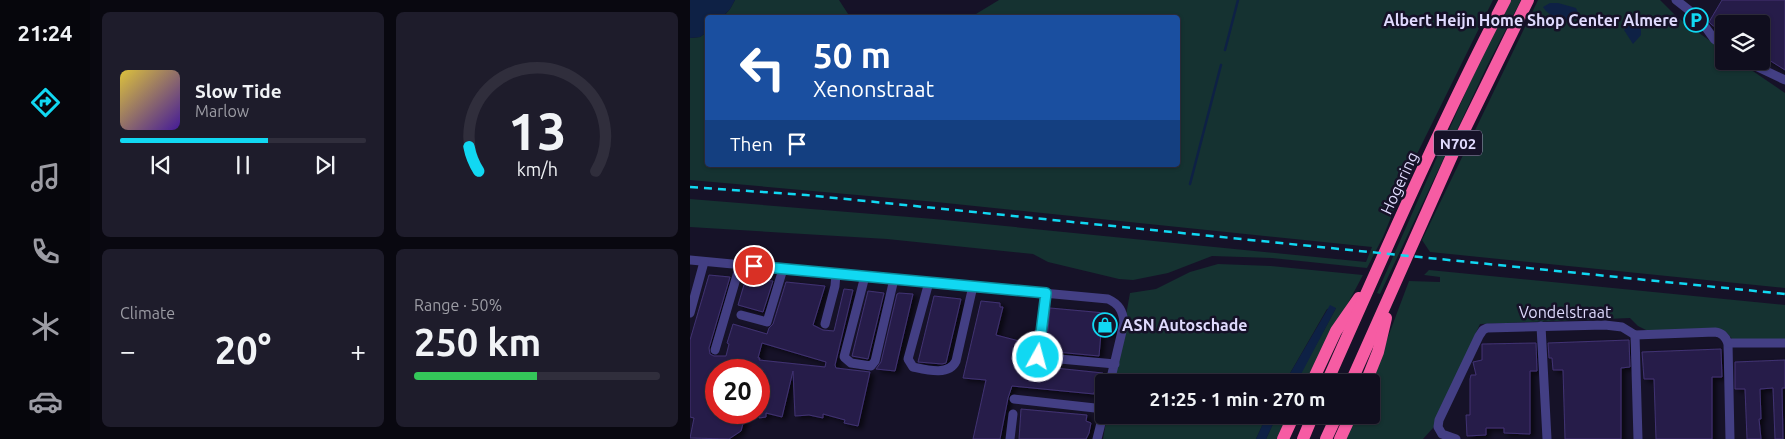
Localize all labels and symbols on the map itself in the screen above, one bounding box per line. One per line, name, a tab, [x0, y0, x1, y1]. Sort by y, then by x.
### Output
parking icon: Albert Heijn Home Shop Center Almere	[1683, 7, 1709, 33]
place label: Albert Heijn Home Shop Center Almere	[1383, 11, 1678, 29]
road number: N702	[1434, 130, 1482, 156]
street label: Hogering	[1377, 149, 1421, 217]
pin	[733, 245, 775, 287]
street label: Vondelstraat	[1519, 303, 1612, 321]
shop icon: ASN Autoschade	[1092, 312, 1118, 338]
place label: ASN Autoschade	[1122, 316, 1248, 334]
position arrow	[1011, 330, 1063, 382]
speed limit sign: 20	[705, 359, 770, 424]

